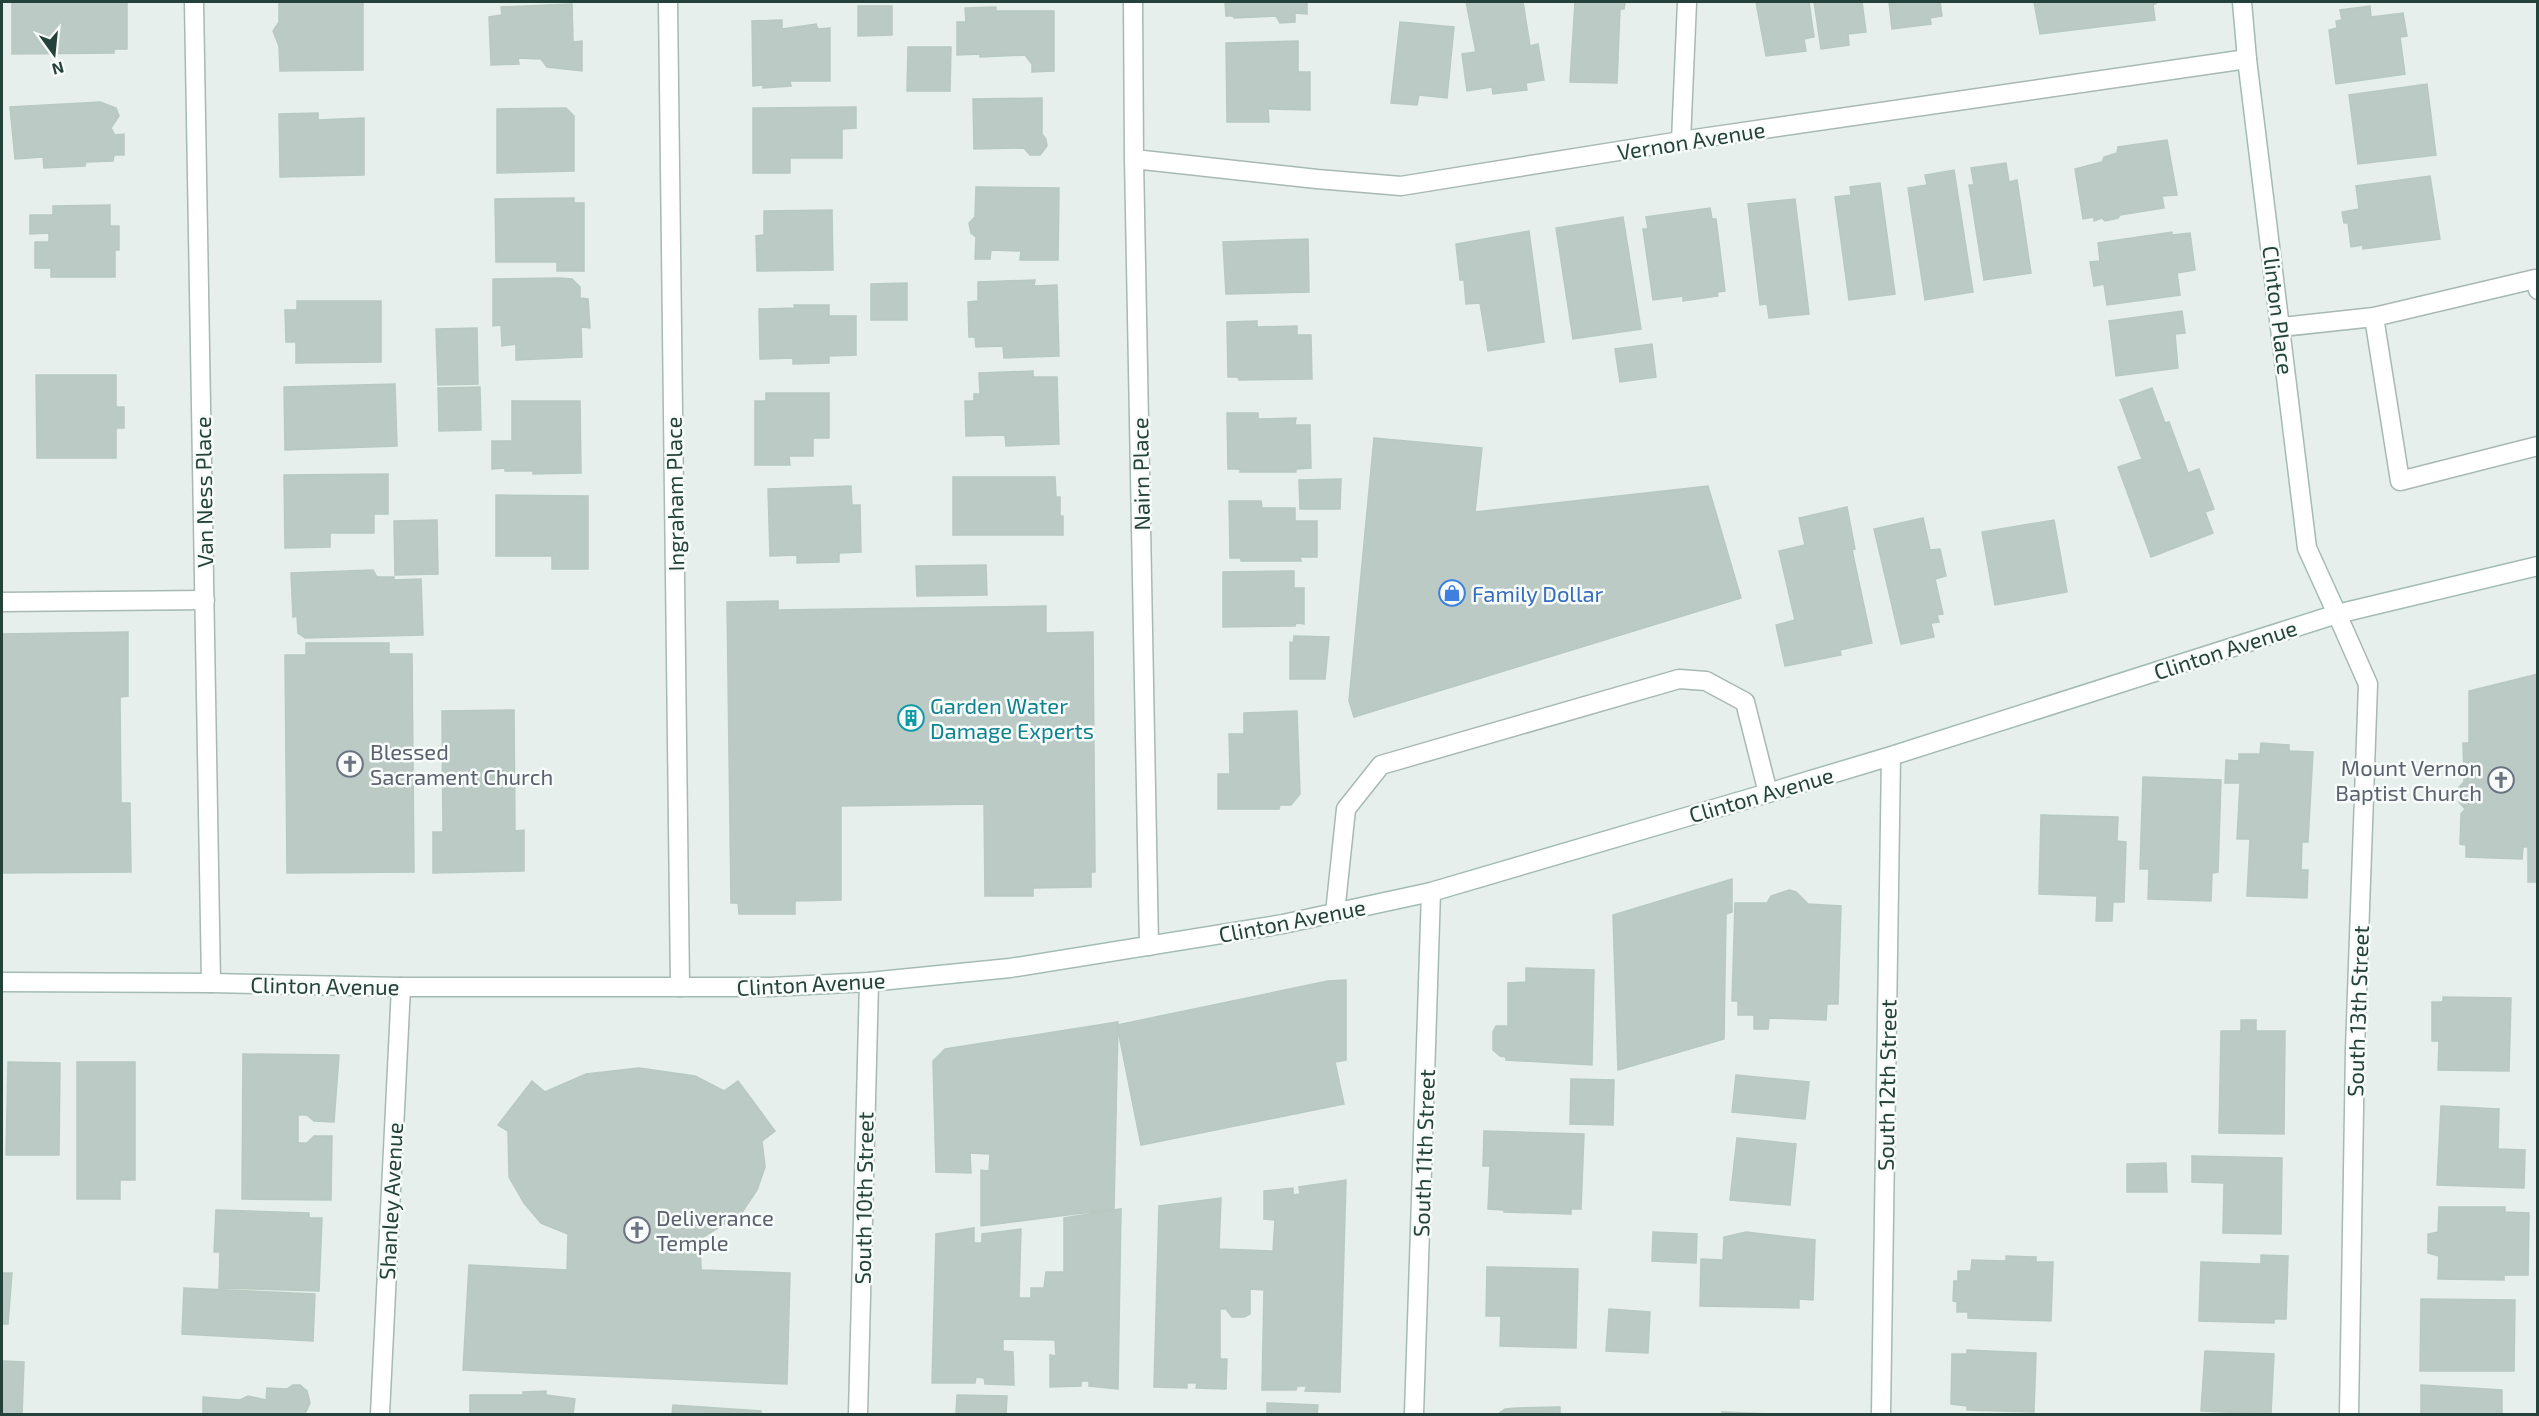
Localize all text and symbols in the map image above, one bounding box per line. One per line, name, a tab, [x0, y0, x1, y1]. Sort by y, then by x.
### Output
north arrow	[24, 24, 84, 84]
text: N	[50, 58, 66, 80]
street label: Vernon Avenue	[1615, 115, 1767, 165]
street label: Clinton Place	[2258, 244, 2300, 376]
street label: Van Ness Place	[189, 416, 217, 568]
street label: Ingraham Place	[660, 416, 688, 572]
street label: Nairn Place	[1126, 417, 1154, 531]
shop icon: Family Dollar	[1437, 578, 1467, 608]
place label: Family Dollar	[1472, 580, 1604, 606]
street label: Clinton Avenue	[2150, 614, 2300, 684]
place label: Garden Water Damage Experts	[930, 692, 1094, 743]
building icon: Garden Water Damage Experts	[896, 703, 926, 733]
place label: Blessed Sacrament Church	[370, 738, 553, 789]
church icon: Blessed Sacrament Church	[335, 749, 365, 779]
place label: Mount Vernon Baptist Church	[2335, 754, 2482, 805]
street label: Clinton Avenue	[1686, 761, 1836, 827]
church icon: Mount Vernon Baptist Church	[2486, 765, 2516, 795]
street label: Clinton Avenue	[1216, 893, 1368, 947]
street label: South 13th Street	[2341, 925, 2373, 1097]
street label: Clinton Avenue	[736, 966, 886, 1000]
street label: Clinton Avenue	[250, 971, 400, 999]
street label: South 12th Street	[1872, 999, 1900, 1171]
street label: South 11th Street	[1407, 1069, 1439, 1237]
street label: South 10th Street	[848, 1111, 878, 1285]
street label: Shanley Avenue	[373, 1122, 407, 1280]
place label: Deliverance Temple	[656, 1204, 774, 1255]
church icon: Deliverance Temple	[622, 1215, 652, 1245]

